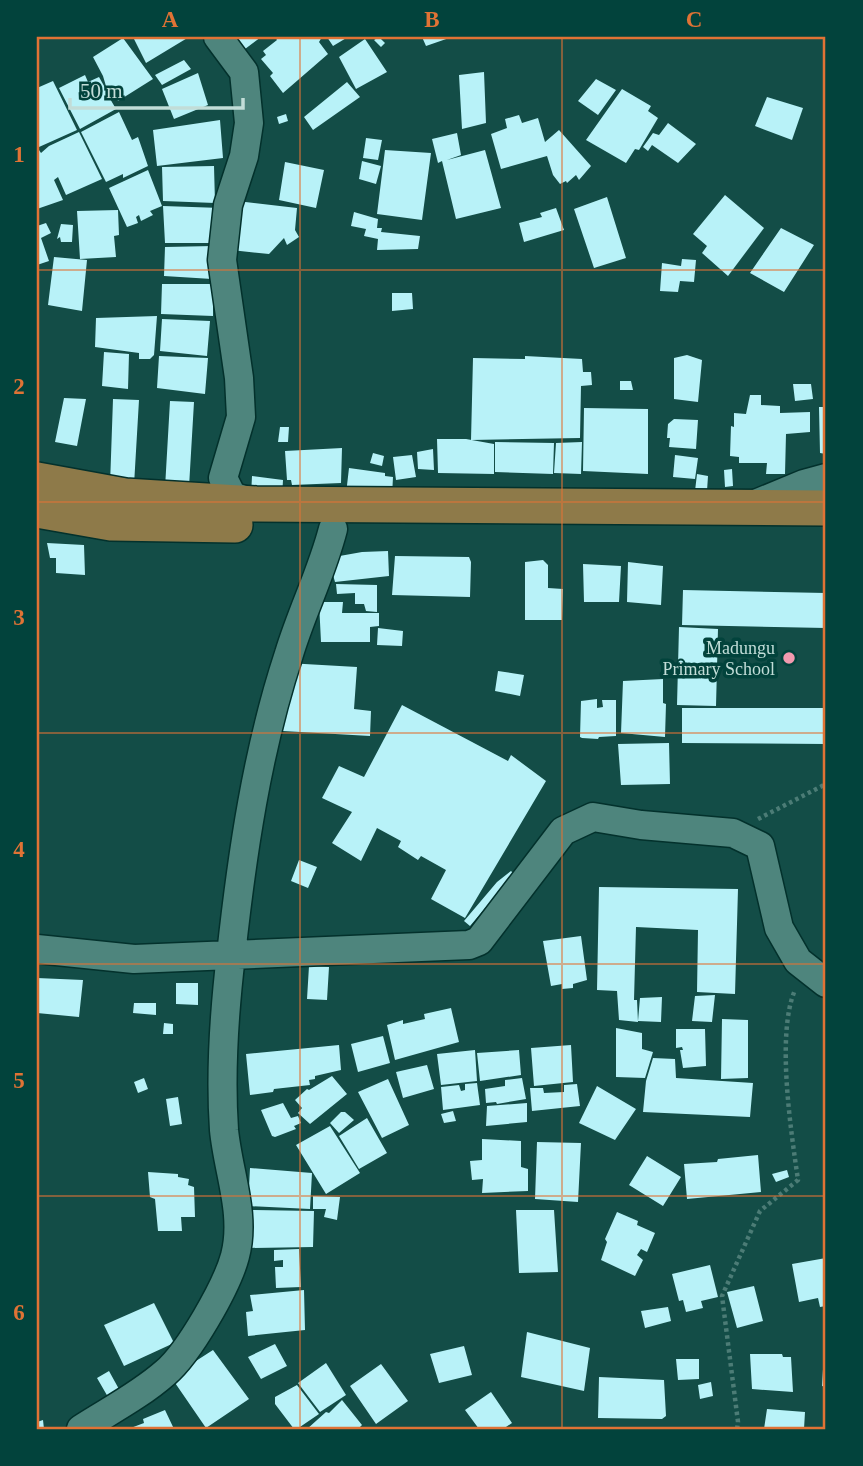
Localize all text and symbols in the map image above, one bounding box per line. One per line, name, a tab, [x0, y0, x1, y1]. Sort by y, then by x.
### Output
text: A	[162, 7, 179, 32]
text: B	[424, 7, 440, 32]
text: C	[686, 7, 702, 32]
scale bar	[70, 66, 243, 110]
text: 50 m	[80, 79, 123, 103]
text: 1	[13, 142, 25, 167]
text: 2	[13, 374, 25, 399]
text: 3	[13, 605, 25, 630]
place label: Madungu Primary School	[663, 638, 775, 679]
marker: Madungu Primary School	[781, 650, 797, 666]
text: 4	[13, 837, 25, 862]
text: 5	[13, 1068, 25, 1093]
text: 6	[13, 1300, 25, 1325]

